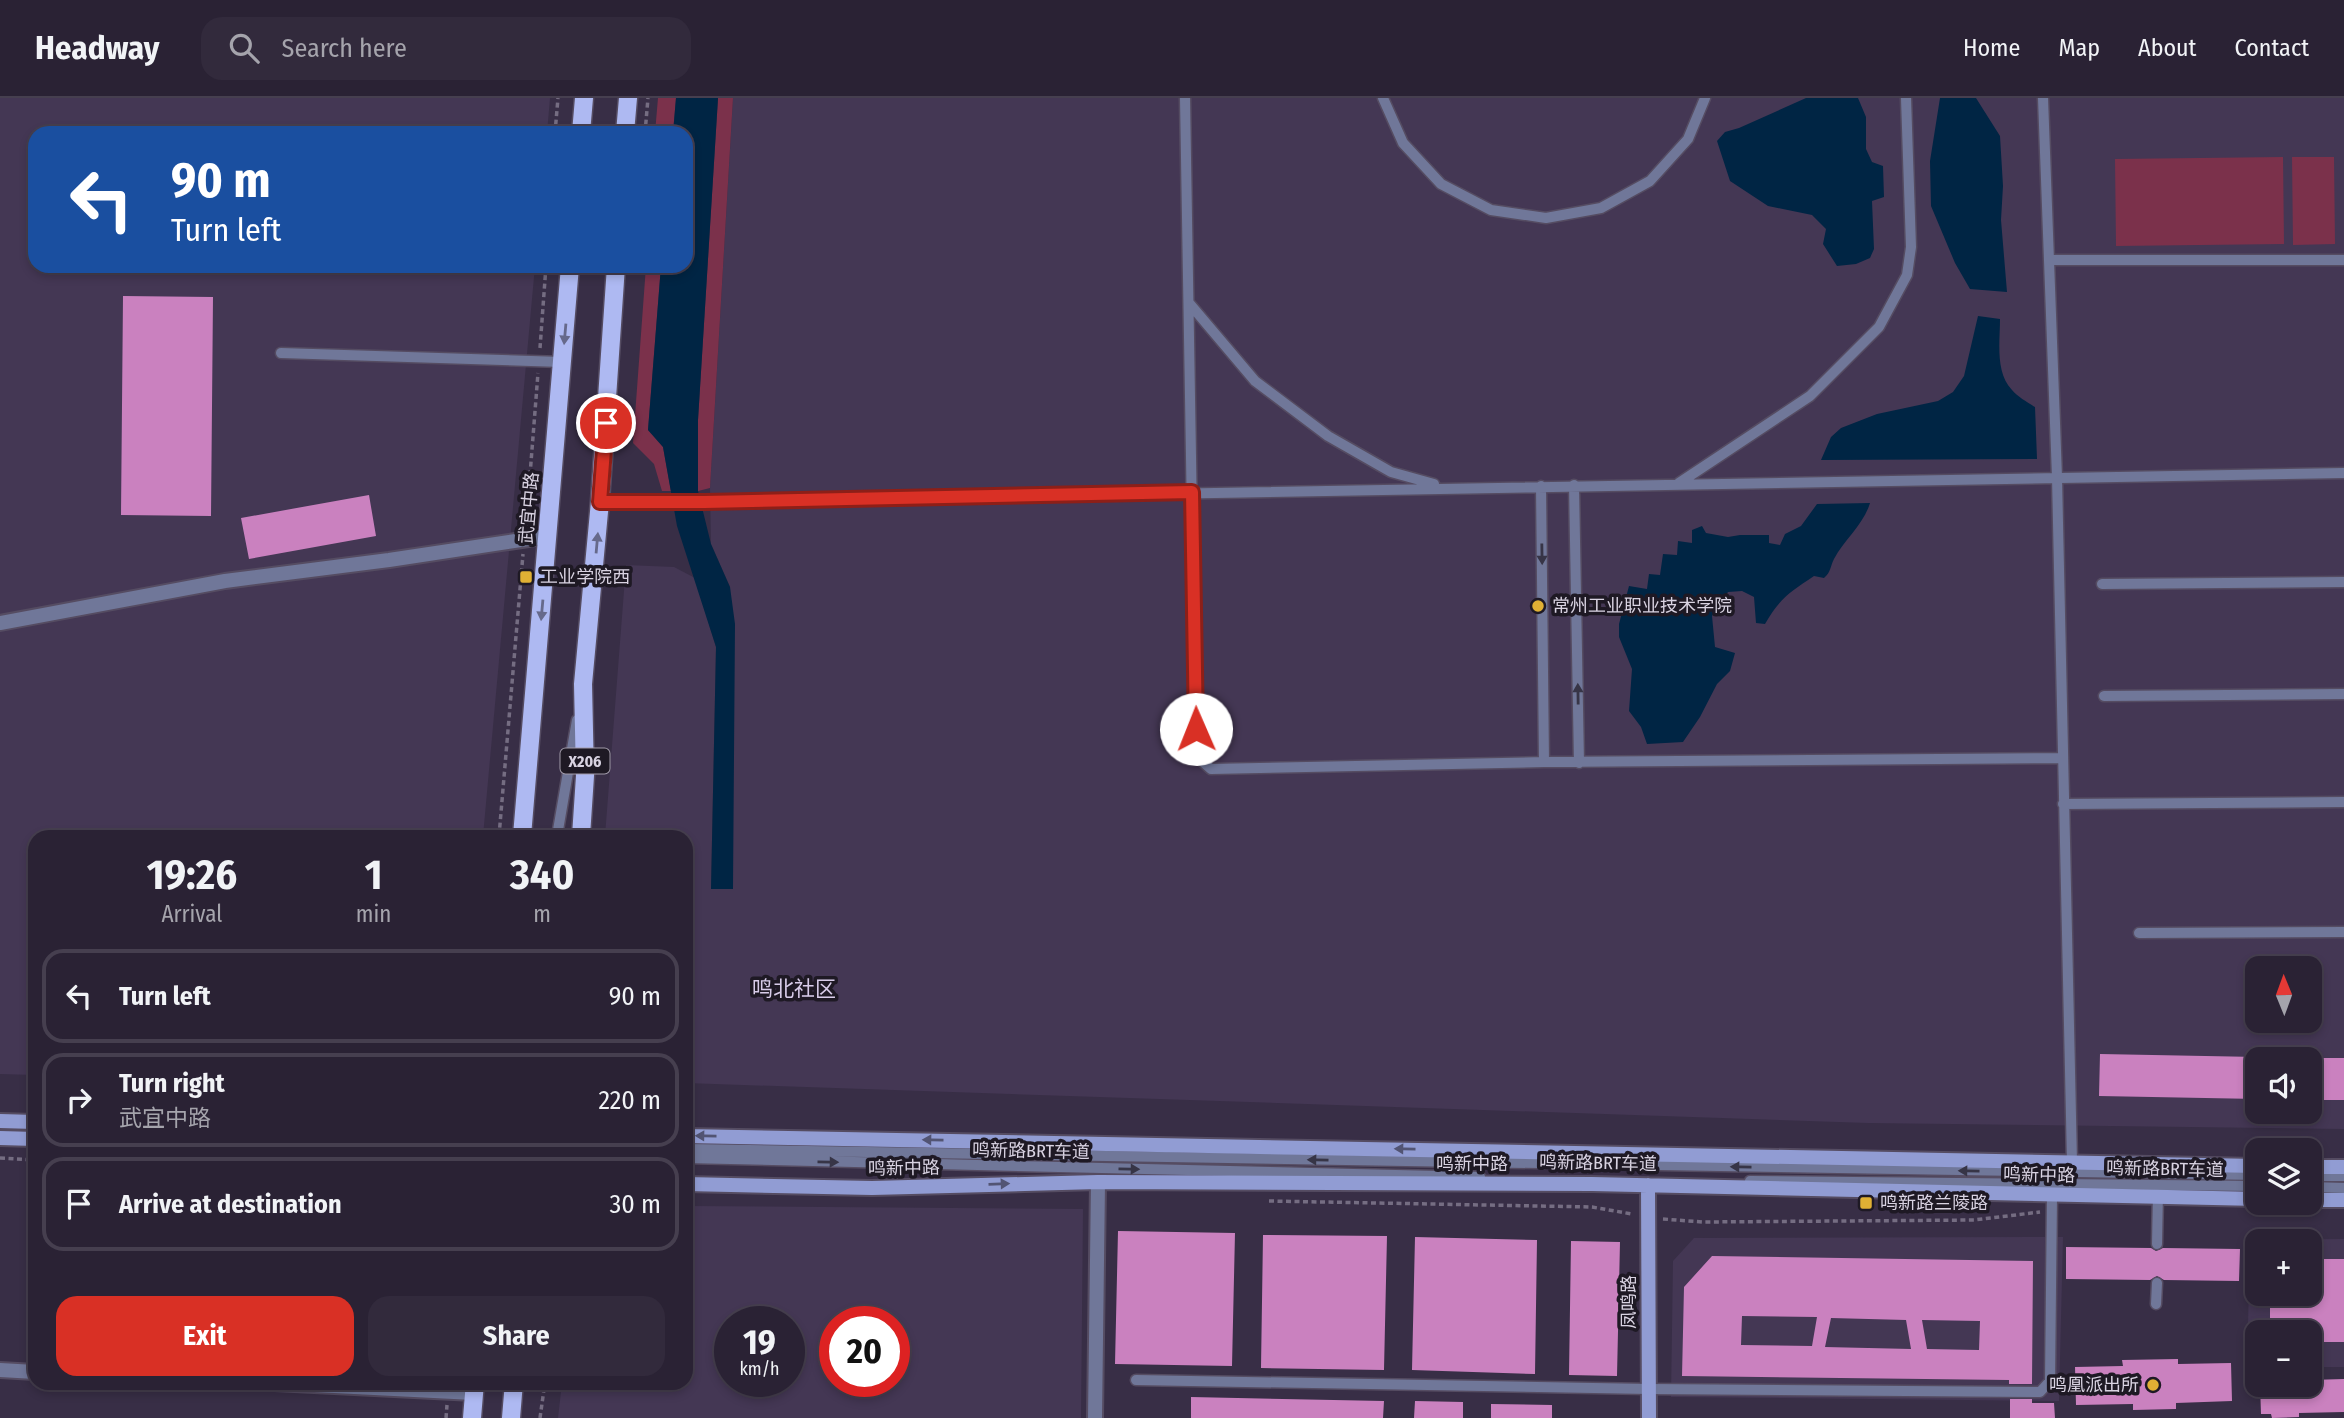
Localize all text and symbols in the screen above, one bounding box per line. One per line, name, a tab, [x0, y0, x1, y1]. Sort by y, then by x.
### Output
search box	[201, 17, 691, 80]
text: Headway	[35, 28, 159, 68]
icon: search	[225, 29, 263, 67]
text: Search here	[281, 33, 407, 64]
text: Home	[1963, 34, 2020, 62]
text: Map	[2058, 34, 2100, 62]
text: About	[2138, 34, 2196, 62]
text: Contact	[2234, 34, 2309, 62]
text: 90 m	[171, 151, 271, 210]
icon: left	[56, 154, 147, 245]
text: Turn left	[171, 211, 281, 249]
one-way arrow	[559, 323, 570, 345]
pin	[576, 393, 636, 453]
icon: arrive	[587, 404, 625, 442]
street label: 武宜中路	[515, 471, 543, 545]
one-way arrow	[592, 532, 603, 554]
one-way arrow	[1536, 543, 1547, 565]
place label: 工业学院西	[540, 566, 630, 588]
marker: 工业学院西	[518, 569, 534, 585]
place label: 常州工业职业技术学院	[1552, 595, 1732, 617]
marker: 常州工业职业技术学院	[1530, 598, 1546, 614]
one-way arrow	[536, 599, 547, 621]
one-way arrow	[1572, 683, 1584, 705]
position arrow	[1159, 692, 1233, 766]
road number: X206	[560, 748, 610, 774]
text: 19:26	[147, 850, 237, 900]
text: 1	[365, 850, 382, 900]
text: 340	[510, 850, 574, 900]
text: Arrival	[161, 900, 222, 928]
text: min	[356, 900, 391, 928]
text: m	[533, 900, 551, 928]
north arrow	[2245, 956, 2322, 1032]
map controls	[2245, 956, 2322, 1397]
district label: 鸣北社区	[752, 976, 836, 1002]
icon: left	[60, 977, 98, 1015]
text: Turn left	[119, 981, 211, 1012]
text: 90 m	[609, 981, 661, 1012]
button: sound	[2245, 1047, 2322, 1124]
text: Turn right	[119, 1068, 225, 1099]
icon: right	[60, 1081, 98, 1119]
text: 220 m	[598, 1085, 661, 1116]
text: 武宜中路	[119, 1104, 211, 1132]
one-way arrow	[694, 1130, 716, 1142]
one-way arrow	[922, 1135, 944, 1146]
button: layers	[2245, 1138, 2322, 1215]
street label: 鸣新路BRT车道	[972, 1139, 1090, 1163]
one-way arrow	[1394, 1144, 1416, 1155]
street label: 鸣新路BRT车道	[1539, 1151, 1657, 1175]
street label: 鸣新中路	[1436, 1153, 1508, 1175]
one-way arrow	[1307, 1154, 1329, 1166]
one-way arrow	[817, 1156, 839, 1167]
street label: 鸣新中路	[868, 1156, 940, 1180]
street label: 鸣新路BRT车道	[2106, 1157, 2224, 1181]
one-way arrow	[1730, 1162, 1752, 1173]
street label: 鸣新中路	[2003, 1163, 2075, 1187]
one-way arrow	[1118, 1164, 1140, 1175]
one-way arrow	[1958, 1165, 1980, 1177]
one-way arrow	[988, 1179, 1010, 1190]
icon: arrive	[60, 1185, 98, 1223]
text: Arrive at destination	[119, 1189, 342, 1220]
text: 30 m	[610, 1189, 661, 1220]
place label: 鸣新路兰陵路	[1880, 1192, 1988, 1214]
marker: 鸣新路兰陵路	[1858, 1195, 1874, 1211]
button: +	[2245, 1229, 2322, 1306]
street label: 凤鸣路	[1618, 1275, 1640, 1329]
button: Exit	[56, 1296, 354, 1376]
button: Share	[368, 1296, 665, 1376]
speed limit sign: 20	[819, 1306, 910, 1397]
button: −	[2245, 1320, 2322, 1397]
text: 19	[743, 1321, 776, 1363]
text: km/h	[739, 1358, 780, 1380]
place label: 鸣凰派出所	[2049, 1374, 2139, 1396]
marker: 鸣凰派出所	[2145, 1377, 2161, 1393]

